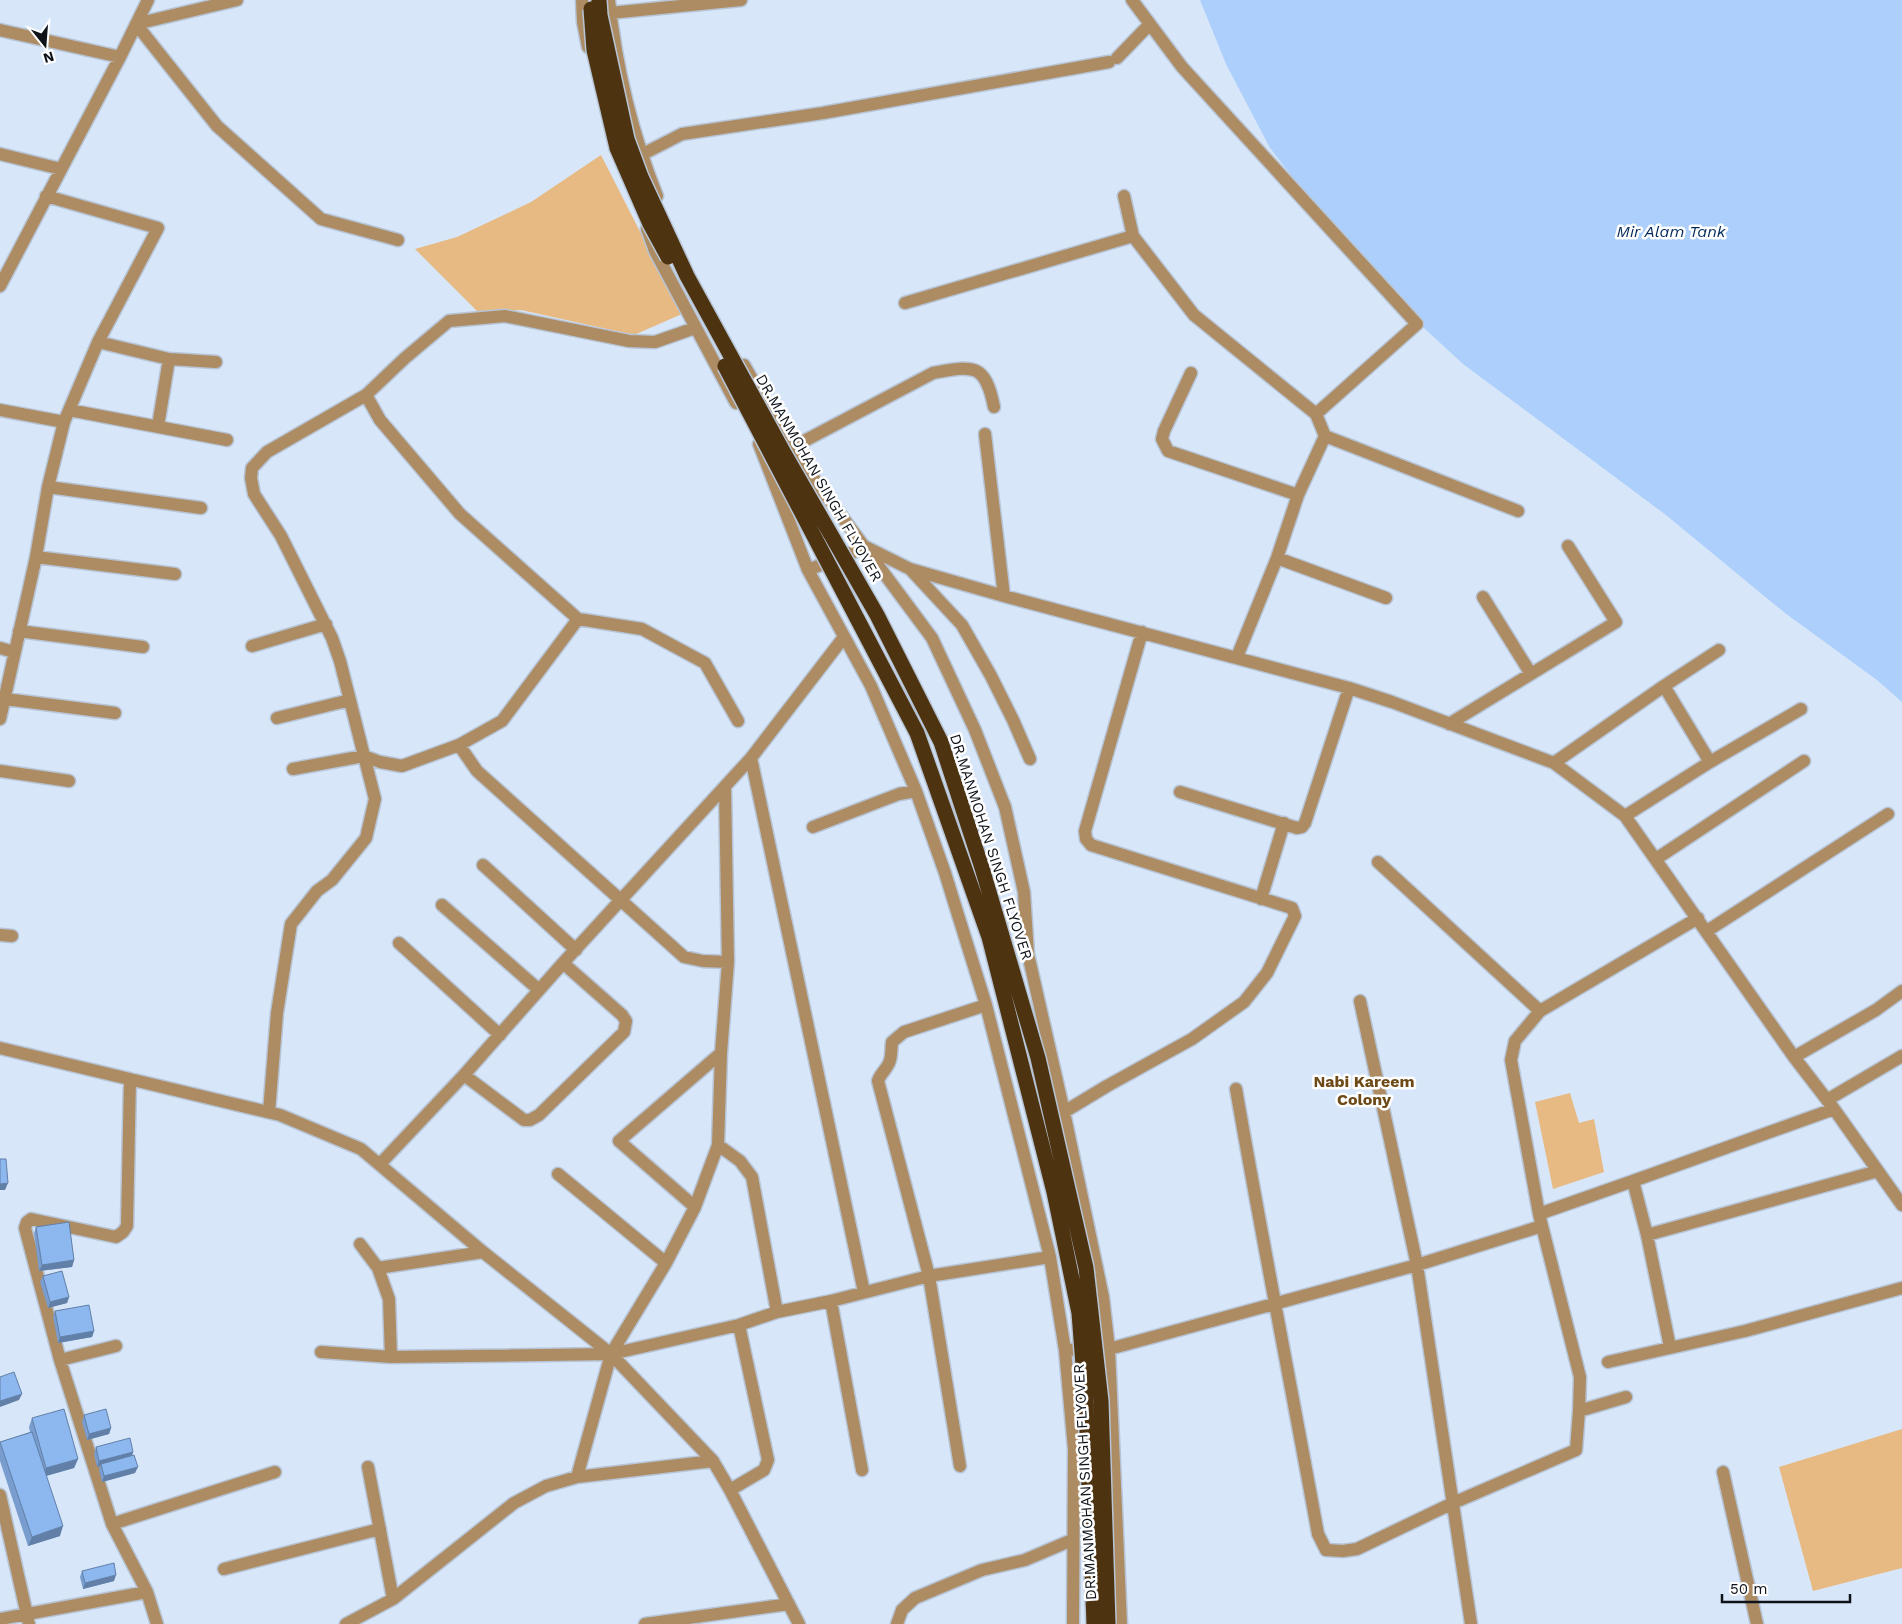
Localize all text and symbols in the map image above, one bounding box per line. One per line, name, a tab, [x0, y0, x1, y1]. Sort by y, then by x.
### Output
north arrow	[20, 20, 70, 70]
text: N	[42, 48, 56, 67]
water label: Mir Alam Tank	[1616, 222, 1727, 241]
street label: DR.MANMOHAN SINGH FLYOVER	[752, 371, 886, 585]
street label: DR.MANMOHAN SINGH FLYOVER	[946, 732, 1036, 962]
district label: Nabi Kareem Colony	[1314, 1072, 1414, 1109]
street label: DR.MANMOHAN SINGH FLYOVER	[1070, 1363, 1100, 1601]
scale bar	[1722, 1572, 1850, 1604]
text: 50 m	[1730, 1580, 1767, 1598]

